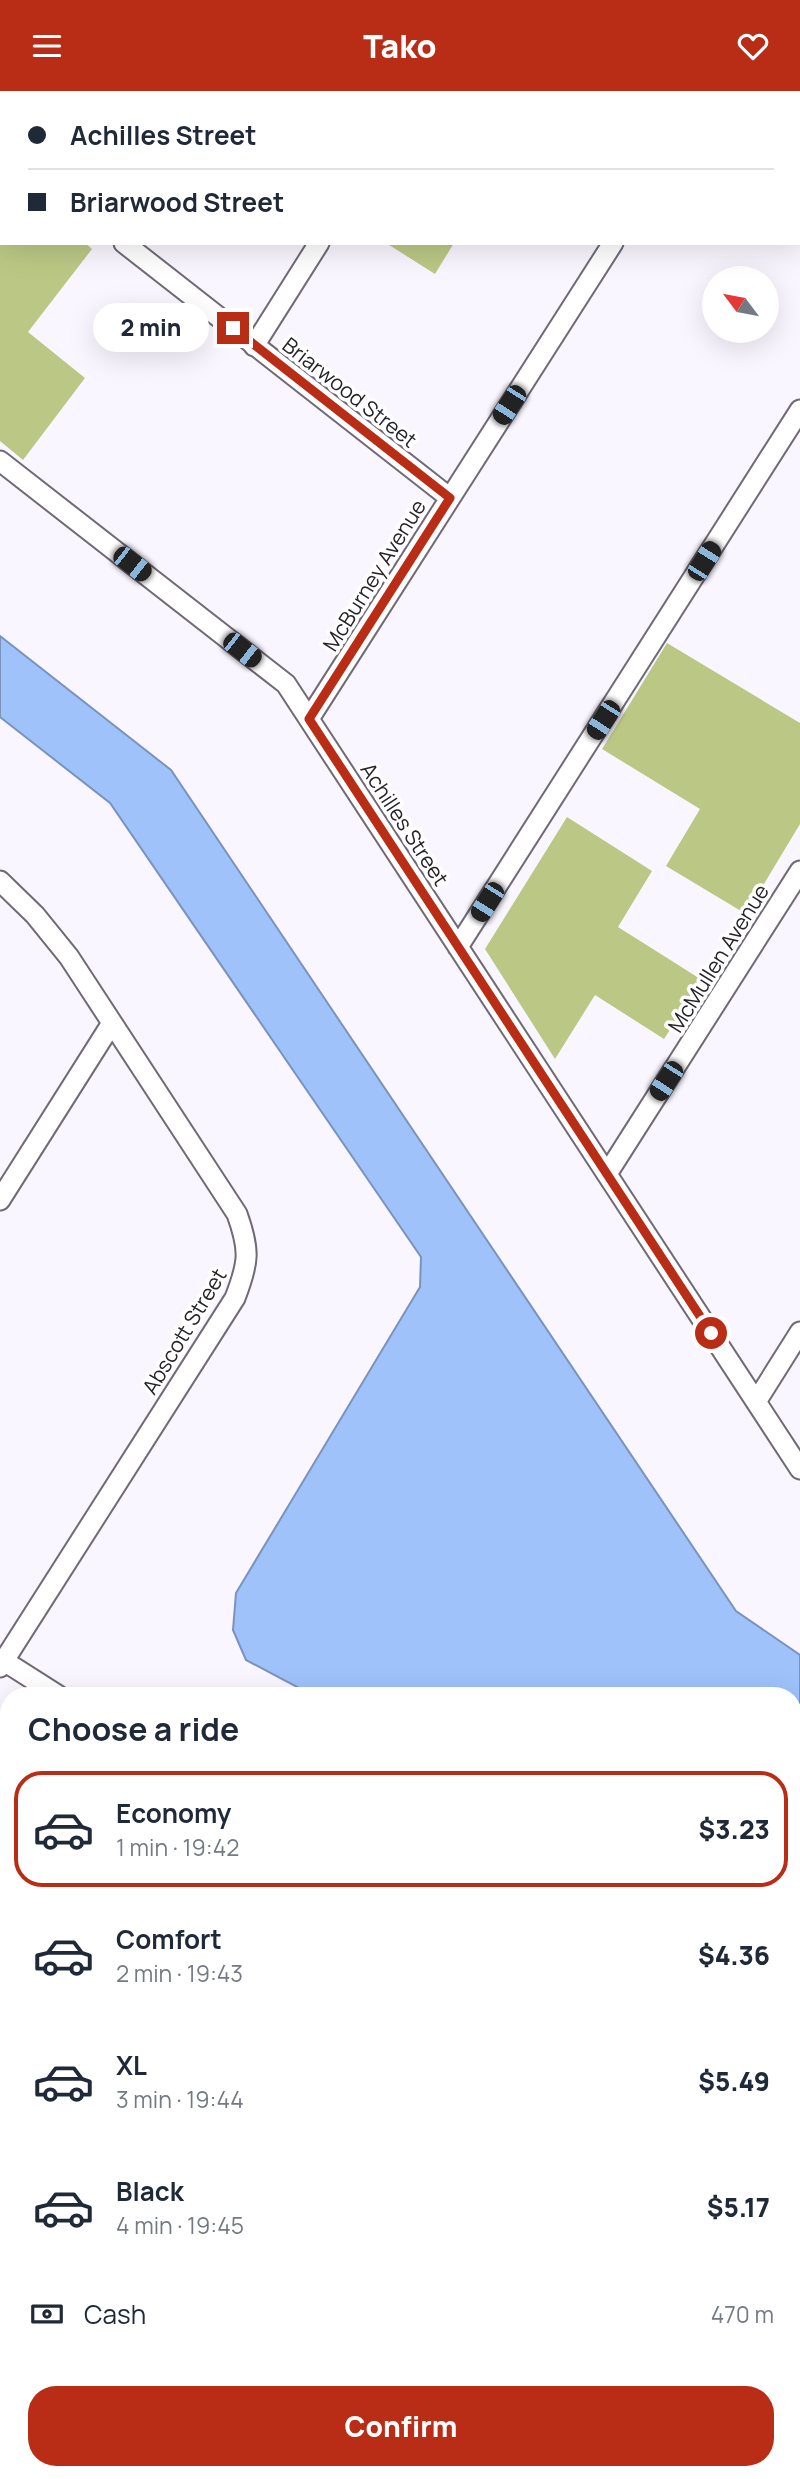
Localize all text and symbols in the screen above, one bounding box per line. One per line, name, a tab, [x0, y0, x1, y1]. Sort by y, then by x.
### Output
text: Tako	[363, 24, 437, 68]
icon: menu	[28, 27, 66, 65]
icon: heart	[734, 27, 772, 65]
text: Achilles Street	[70, 117, 257, 153]
text: Briarwood Street	[70, 184, 284, 220]
north arrow	[702, 266, 779, 343]
map controls	[702, 266, 779, 343]
callout: 2 min	[93, 303, 208, 353]
text: 2 min	[121, 311, 182, 343]
route end	[217, 312, 249, 344]
street label: Briarwood Street	[277, 331, 423, 453]
car	[489, 382, 530, 428]
street label: McBurney Avenue	[316, 494, 432, 656]
car	[684, 538, 725, 584]
car	[109, 543, 156, 585]
car	[219, 629, 266, 671]
car	[583, 697, 624, 743]
street label: Achilles Street	[355, 757, 455, 891]
car	[467, 879, 508, 925]
street label: McMullen Avenue	[661, 879, 775, 1037]
car	[646, 1058, 687, 1104]
street label: Abscott Street	[135, 1263, 233, 1399]
route start	[695, 1317, 727, 1349]
text: Choose a ride	[28, 1707, 239, 1751]
text: Economy	[116, 1795, 231, 1831]
icon: car	[32, 1798, 95, 1861]
text: $3.23	[699, 1811, 770, 1847]
text: 1 min · 19:42	[116, 1831, 239, 1863]
text: Comfort	[116, 1921, 222, 1957]
icon: car	[32, 1924, 95, 1987]
text: $4.36	[698, 1937, 770, 1973]
text: 2 min · 19:43	[116, 1957, 243, 1989]
text: XL	[116, 2047, 147, 2083]
icon: car	[32, 2050, 95, 2113]
text: $5.49	[698, 2063, 770, 2099]
text: 3 min · 19:44	[116, 2083, 244, 2115]
text: Black	[116, 2173, 184, 2209]
icon: car	[32, 2176, 95, 2239]
text: $5.17	[707, 2189, 770, 2225]
text: 4 min · 19:45	[116, 2209, 244, 2241]
icon: cash	[28, 2295, 66, 2333]
text: Cash	[84, 2296, 146, 2332]
text: 470 m	[711, 2298, 774, 2330]
button: Confirm	[28, 2386, 774, 2466]

